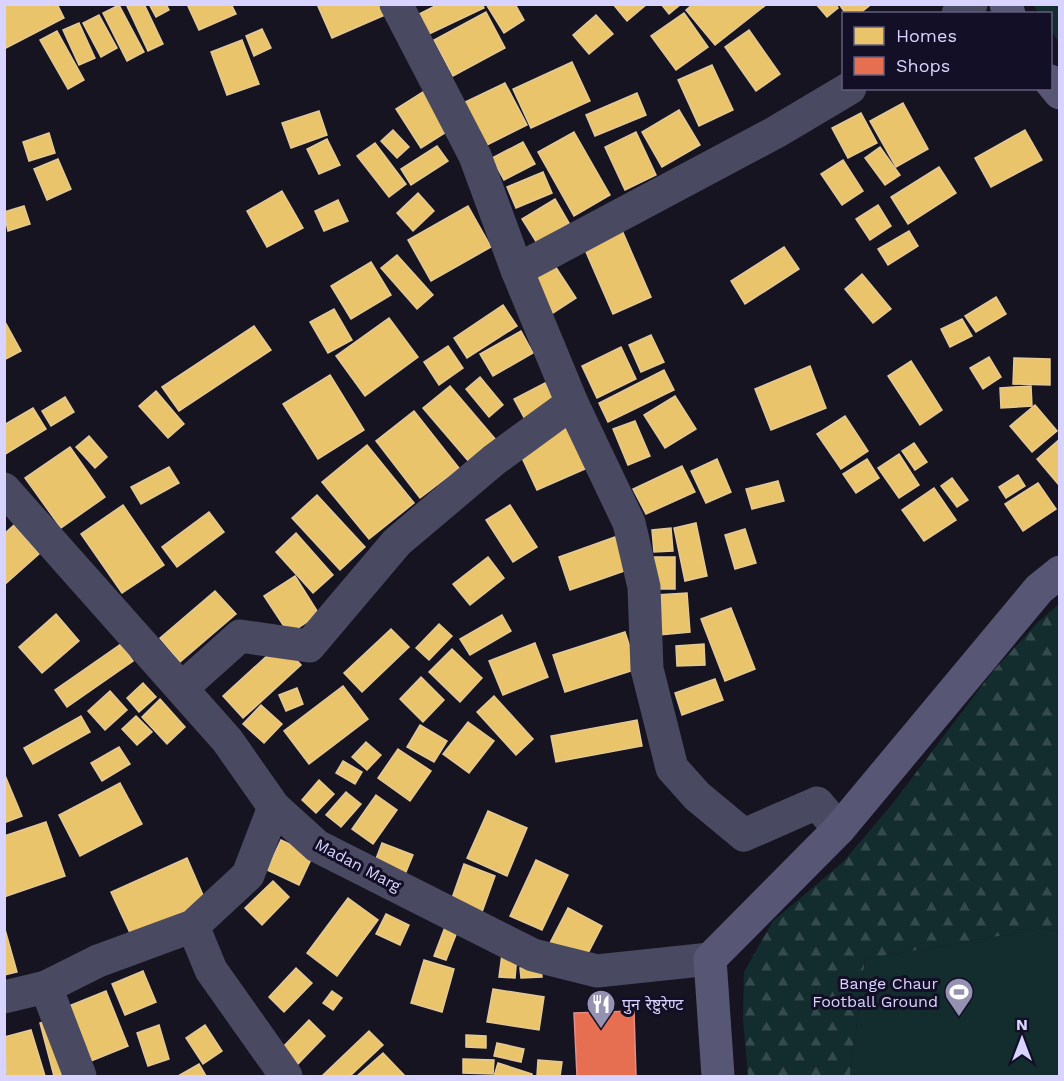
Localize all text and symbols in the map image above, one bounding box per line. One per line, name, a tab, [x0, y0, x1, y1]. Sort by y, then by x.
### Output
legend	[842, 12, 1052, 90]
text: Homes	[896, 25, 957, 46]
text: Shops	[896, 55, 950, 76]
street label: Madan Marg	[312, 834, 405, 896]
place label: Bange Chaur Football Ground	[812, 974, 938, 1011]
sports icon: Bange Chaur Football Ground	[943, 976, 975, 1018]
restaurant icon: पुन रेष्टुरेण्ट	[585, 988, 617, 1030]
place label: पुन रेष्टुरेण्ट	[622, 995, 684, 1015]
north arrow	[992, 1009, 1052, 1069]
text: N	[1016, 1015, 1028, 1034]

